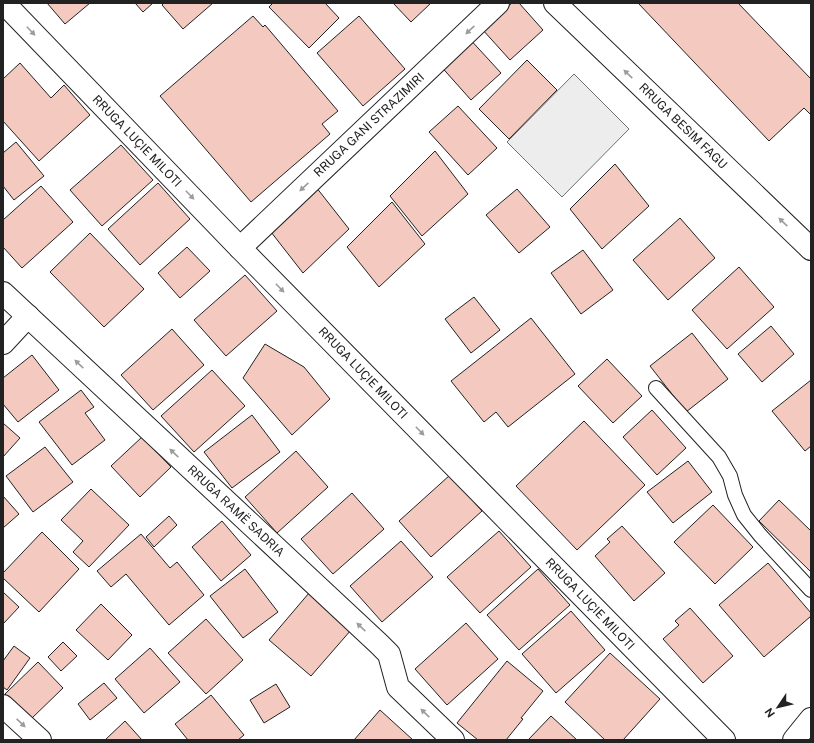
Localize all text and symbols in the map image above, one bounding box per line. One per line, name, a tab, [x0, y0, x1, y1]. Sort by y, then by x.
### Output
one-way arrow	[465, 25, 475, 35]
one-way arrow	[26, 26, 36, 36]
one-way arrow	[623, 69, 633, 79]
street label: RRUGA GANI STRAZIMIRI	[311, 70, 427, 180]
street label: RRUGA BESIM FAGU	[636, 80, 730, 172]
street label: RRUGA LUÇIE MILOTI	[90, 92, 184, 190]
one-way arrow	[300, 182, 309, 191]
one-way arrow	[185, 190, 194, 200]
one-way arrow	[778, 217, 788, 226]
one-way arrow	[275, 283, 285, 293]
street label: RRUGA LUÇIE MILOTI	[316, 324, 410, 422]
one-way arrow	[74, 360, 83, 369]
one-way arrow	[416, 426, 425, 436]
one-way arrow	[169, 448, 179, 457]
street label: RRUGA RAMË SADRIA	[185, 463, 288, 560]
street label: RRUGA LUÇIE MILOTI	[543, 555, 637, 653]
one-way arrow	[356, 622, 366, 632]
north arrow	[758, 687, 798, 727]
text: N	[762, 706, 777, 720]
one-way arrow	[420, 708, 430, 718]
one-way arrow	[17, 718, 26, 727]

